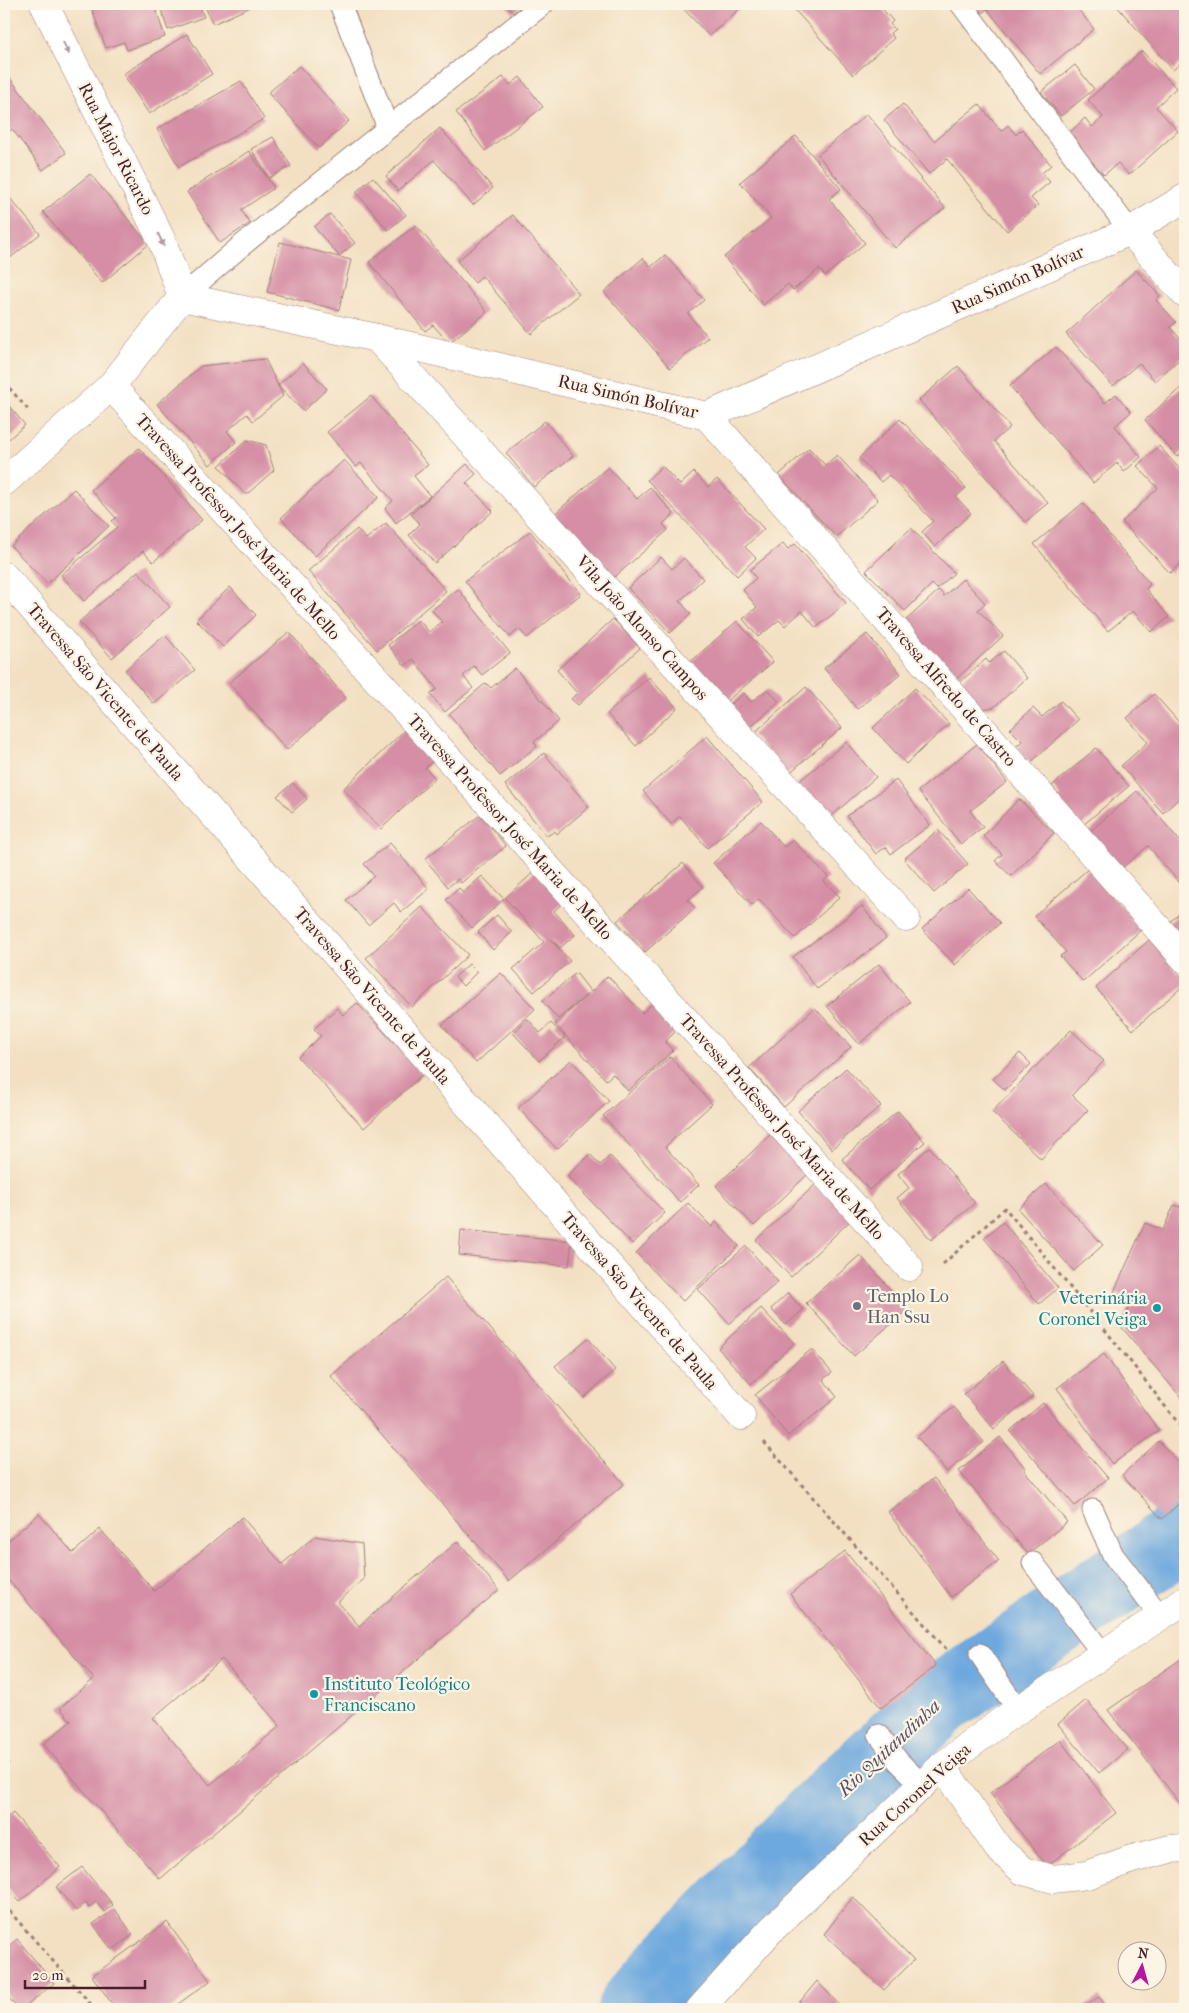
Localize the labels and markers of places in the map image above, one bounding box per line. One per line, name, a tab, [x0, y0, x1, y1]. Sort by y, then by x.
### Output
place label: Templo Lo Han Ssu	[867, 1286, 949, 1328]
place label: Veterinária Coronel Veiga	[1039, 1288, 1148, 1330]
marker: Templo Lo Han Ssu	[851, 1300, 863, 1312]
marker: Veterinária Coronel Veiga	[1151, 1302, 1163, 1314]
place label: Instituto Teológico Franciscano	[324, 1674, 470, 1716]
marker: Instituto Teológico Franciscano	[308, 1688, 320, 1700]

